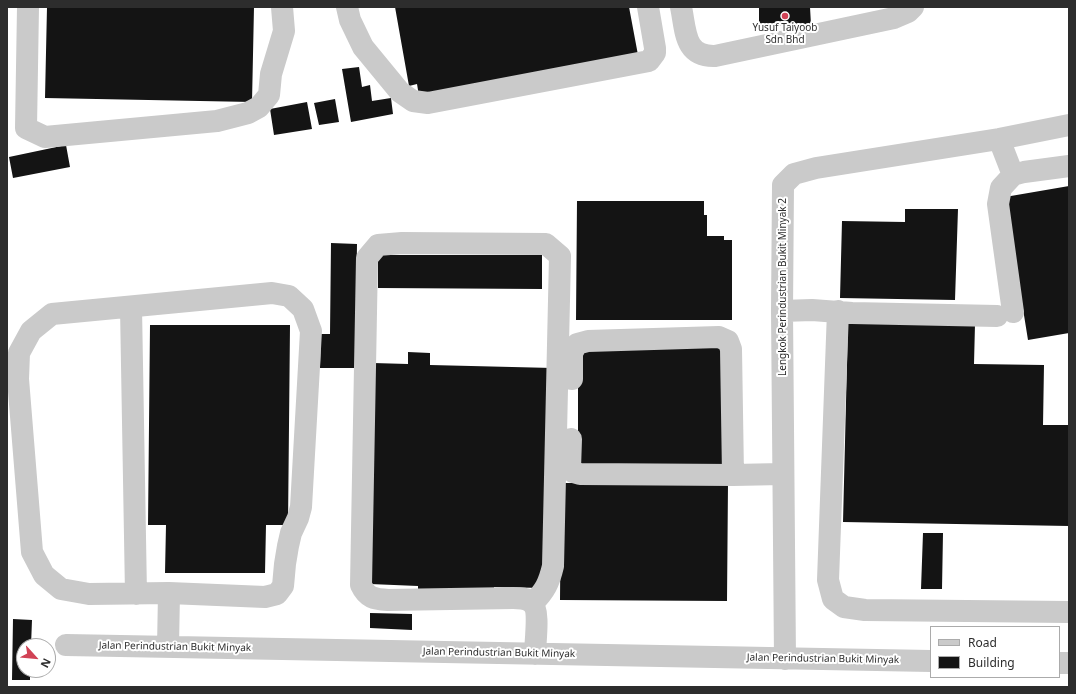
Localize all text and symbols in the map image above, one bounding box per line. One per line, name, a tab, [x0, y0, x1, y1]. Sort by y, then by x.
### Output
marker: Yusuf Taiyoob Sdn Bhd	[780, 11, 790, 21]
place label: Yusuf Taiyoob Sdn Bhd	[753, 22, 817, 46]
street label: Lengkok Perindustrian Bukit Minyak 2	[777, 198, 789, 376]
legend	[930, 626, 1060, 678]
text: Road	[968, 634, 997, 651]
north arrow	[16, 638, 56, 678]
street label: Jalan Perindustrian Bukit Minyak	[99, 640, 251, 654]
street label: Jalan Perindustrian Bukit Minyak	[423, 646, 575, 660]
street label: Jalan Perindustrian Bukit Minyak	[747, 652, 899, 666]
text: Building	[968, 654, 1015, 671]
text: N	[38, 656, 55, 671]

